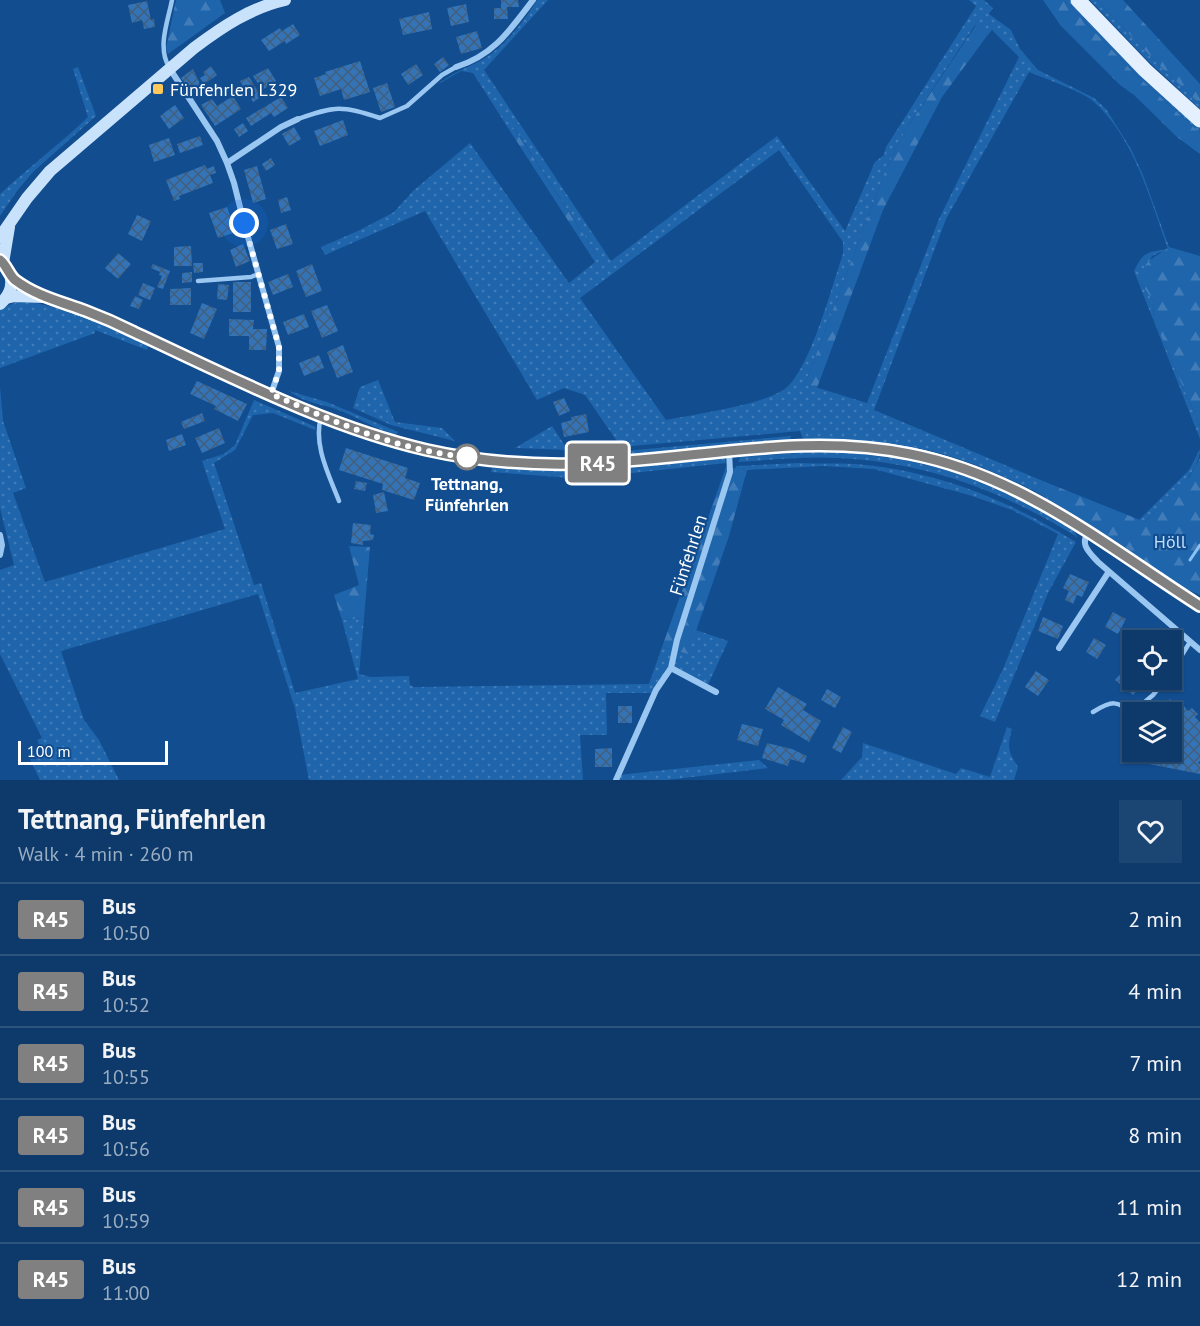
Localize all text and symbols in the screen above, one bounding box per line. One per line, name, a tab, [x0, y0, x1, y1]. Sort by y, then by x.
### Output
place label: Fünfehrlen L329	[170, 78, 297, 101]
marker: Fünfehrlen L329	[151, 82, 165, 96]
your location	[229, 208, 259, 238]
marker: Tettnang, Fünfehrlen	[454, 444, 480, 470]
line badge: R45	[564, 444, 632, 482]
text: R45	[580, 450, 616, 477]
place label: Tettnang, Fünfehrlen	[425, 472, 509, 516]
street label: Fünfehrlen	[664, 512, 712, 598]
park label: Höll	[1154, 530, 1187, 553]
map controls	[1122, 630, 1182, 762]
button: locate	[1122, 630, 1182, 690]
button: layers	[1122, 702, 1182, 762]
scale bar	[18, 738, 168, 766]
text: 100 m	[27, 741, 70, 761]
text: Tettnang, Fünfehrlen	[18, 800, 266, 837]
button: heart	[1119, 800, 1182, 863]
text: Walk · 4 min · 260 m	[18, 841, 194, 867]
text: Bus	[102, 892, 136, 920]
text: 2 min	[1128, 905, 1182, 933]
text: R45	[33, 906, 69, 933]
text: 10:50	[102, 920, 150, 946]
text: Bus	[102, 964, 136, 992]
text: 4 min	[1128, 977, 1182, 1005]
text: R45	[33, 978, 69, 1005]
text: 10:52	[102, 992, 150, 1018]
text: Bus	[102, 1036, 136, 1064]
text: 7 min	[1130, 1049, 1182, 1077]
text: R45	[33, 1050, 69, 1077]
text: 10:55	[102, 1064, 150, 1090]
text: Bus	[102, 1108, 136, 1136]
text: 8 min	[1128, 1121, 1182, 1149]
text: R45	[33, 1122, 69, 1149]
text: 10:56	[102, 1136, 150, 1162]
text: Bus	[102, 1180, 136, 1208]
text: 11 min	[1116, 1193, 1182, 1221]
text: R45	[33, 1194, 69, 1221]
text: 10:59	[102, 1208, 150, 1234]
text: Bus	[102, 1252, 136, 1280]
text: 12 min	[1116, 1265, 1182, 1293]
text: R45	[33, 1266, 69, 1293]
text: 11:00	[102, 1280, 150, 1306]

